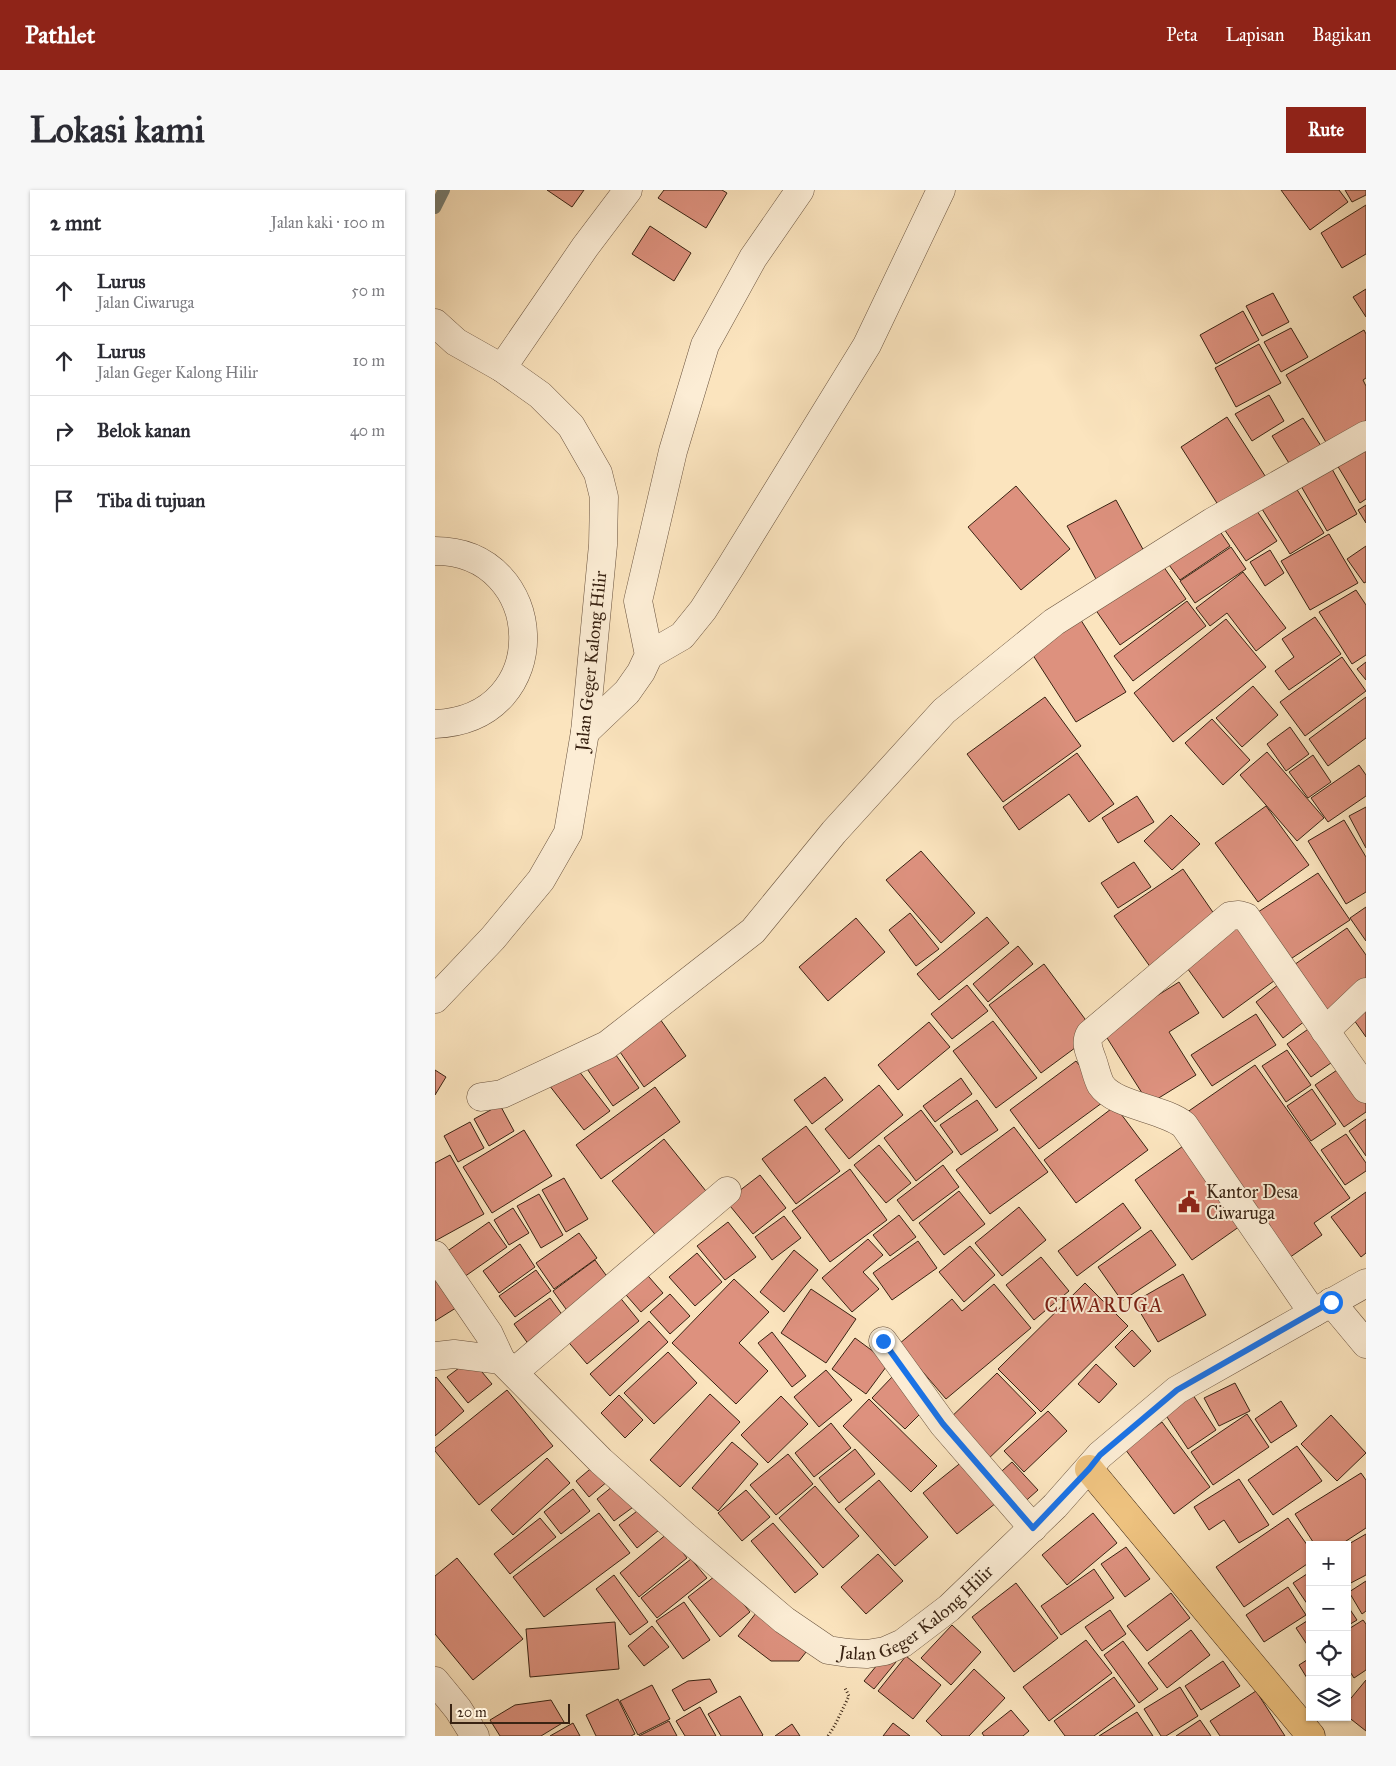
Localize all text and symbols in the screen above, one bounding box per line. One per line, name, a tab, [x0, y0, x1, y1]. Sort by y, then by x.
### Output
text: Pathlet	[25, 20, 95, 50]
text: Peta	[1166, 24, 1198, 46]
text: Lapisan	[1226, 24, 1284, 46]
text: Bagikan	[1312, 24, 1371, 46]
button: Rute	[1286, 107, 1366, 153]
text: Lokasi kami	[30, 109, 205, 152]
text: 2 mnt	[50, 210, 101, 236]
text: Jalan kaki · 100 m	[271, 213, 385, 232]
text: Lurus	[97, 270, 145, 293]
icon: ahead	[50, 277, 78, 305]
text: 50 m	[351, 281, 385, 300]
text: Jalan Ciwaruga	[97, 293, 194, 312]
text: Lurus	[97, 340, 145, 363]
icon: ahead	[50, 347, 78, 375]
text: 10 m	[353, 351, 385, 370]
text: Jalan Geger Kalong Hilir	[97, 363, 258, 382]
icon: right	[50, 417, 78, 445]
text: Belok kanan	[97, 419, 191, 442]
text: 40 m	[350, 421, 385, 440]
icon: arrive	[50, 487, 78, 515]
text: Tiba di tujuan	[97, 489, 205, 512]
street label: Jalan Geger Kalong Hilir	[570, 570, 612, 754]
place label: Kantor Desa Ciwaruga	[1206, 1181, 1298, 1225]
public building icon: Kantor Desa Ciwaruga	[1176, 1189, 1202, 1215]
route start	[1320, 1291, 1343, 1314]
district label: CIWARUGA	[1045, 1293, 1163, 1317]
route end	[872, 1330, 895, 1353]
map controls	[1306, 1541, 1351, 1721]
button: +	[1306, 1541, 1351, 1586]
street label: Jalan Geger Kalong Hilir	[835, 1560, 998, 1665]
button: −	[1306, 1586, 1351, 1631]
button: locate	[1306, 1631, 1351, 1676]
button: layers	[1306, 1676, 1351, 1721]
scale bar	[450, 1701, 570, 1724]
text: 20 m	[457, 1704, 487, 1721]

